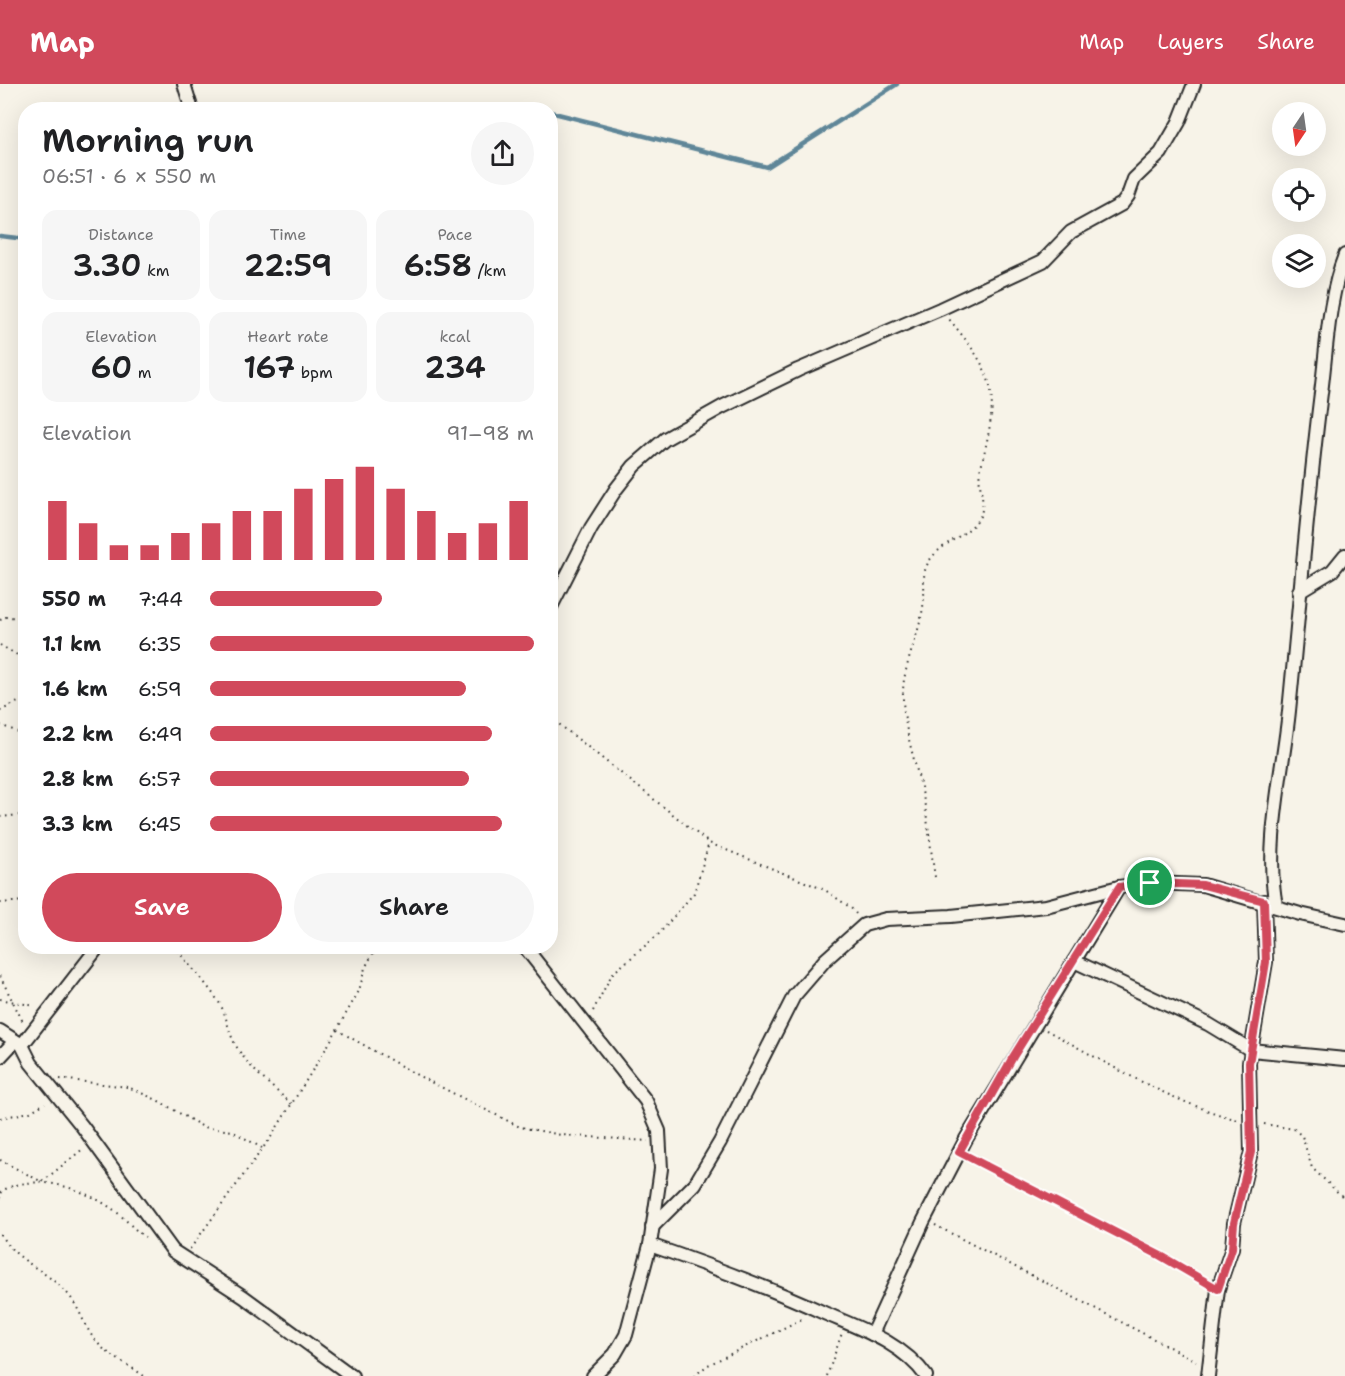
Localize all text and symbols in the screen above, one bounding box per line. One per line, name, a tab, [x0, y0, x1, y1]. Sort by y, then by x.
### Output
text: Map	[30, 23, 95, 61]
text: Map	[1079, 28, 1124, 56]
text: Layers	[1157, 28, 1224, 56]
text: Share	[1257, 28, 1315, 56]
north arrow	[1272, 102, 1326, 156]
map controls	[1272, 102, 1326, 288]
text: Morning run	[42, 118, 254, 163]
button: share	[471, 122, 534, 185]
text: 06:51 · 6 × 550 m	[42, 163, 216, 189]
button: locate	[1272, 168, 1326, 222]
text: Distance	[88, 224, 154, 245]
text: Time	[270, 224, 306, 245]
text: Pace	[437, 224, 473, 245]
button: layers	[1272, 234, 1326, 288]
text: 3.30	[72, 245, 142, 286]
text: 22:59	[244, 245, 332, 286]
text: 6:58	[404, 245, 472, 286]
text: km	[142, 260, 170, 281]
text: /km	[472, 260, 506, 281]
text: Elevation	[85, 326, 157, 347]
text: Heart rate	[247, 326, 329, 347]
text: kcal	[439, 326, 471, 347]
text: 60	[91, 347, 132, 388]
text: 167	[243, 347, 295, 388]
text: 234	[424, 347, 486, 388]
text: m	[132, 362, 151, 383]
text: bpm	[295, 362, 333, 383]
text: Elevation	[42, 420, 132, 446]
text: 91–98 m	[447, 420, 534, 446]
text: 550 m	[42, 586, 106, 612]
text: 7:44	[138, 586, 183, 612]
text: 1.1 km	[42, 631, 101, 657]
text: 6:35	[138, 631, 181, 657]
text: 1.6 km	[42, 676, 108, 702]
text: 6:59	[138, 676, 182, 702]
text: 2.2 km	[42, 721, 113, 747]
text: 6:49	[138, 721, 183, 747]
text: 2.8 km	[42, 766, 113, 792]
text: 6:57	[138, 766, 182, 792]
text: 3.3 km	[42, 811, 113, 837]
text: 6:45	[138, 811, 181, 837]
pin	[1124, 857, 1175, 908]
icon: arrive	[1133, 866, 1166, 899]
button: Save	[42, 873, 282, 942]
button: Share	[294, 873, 534, 942]

